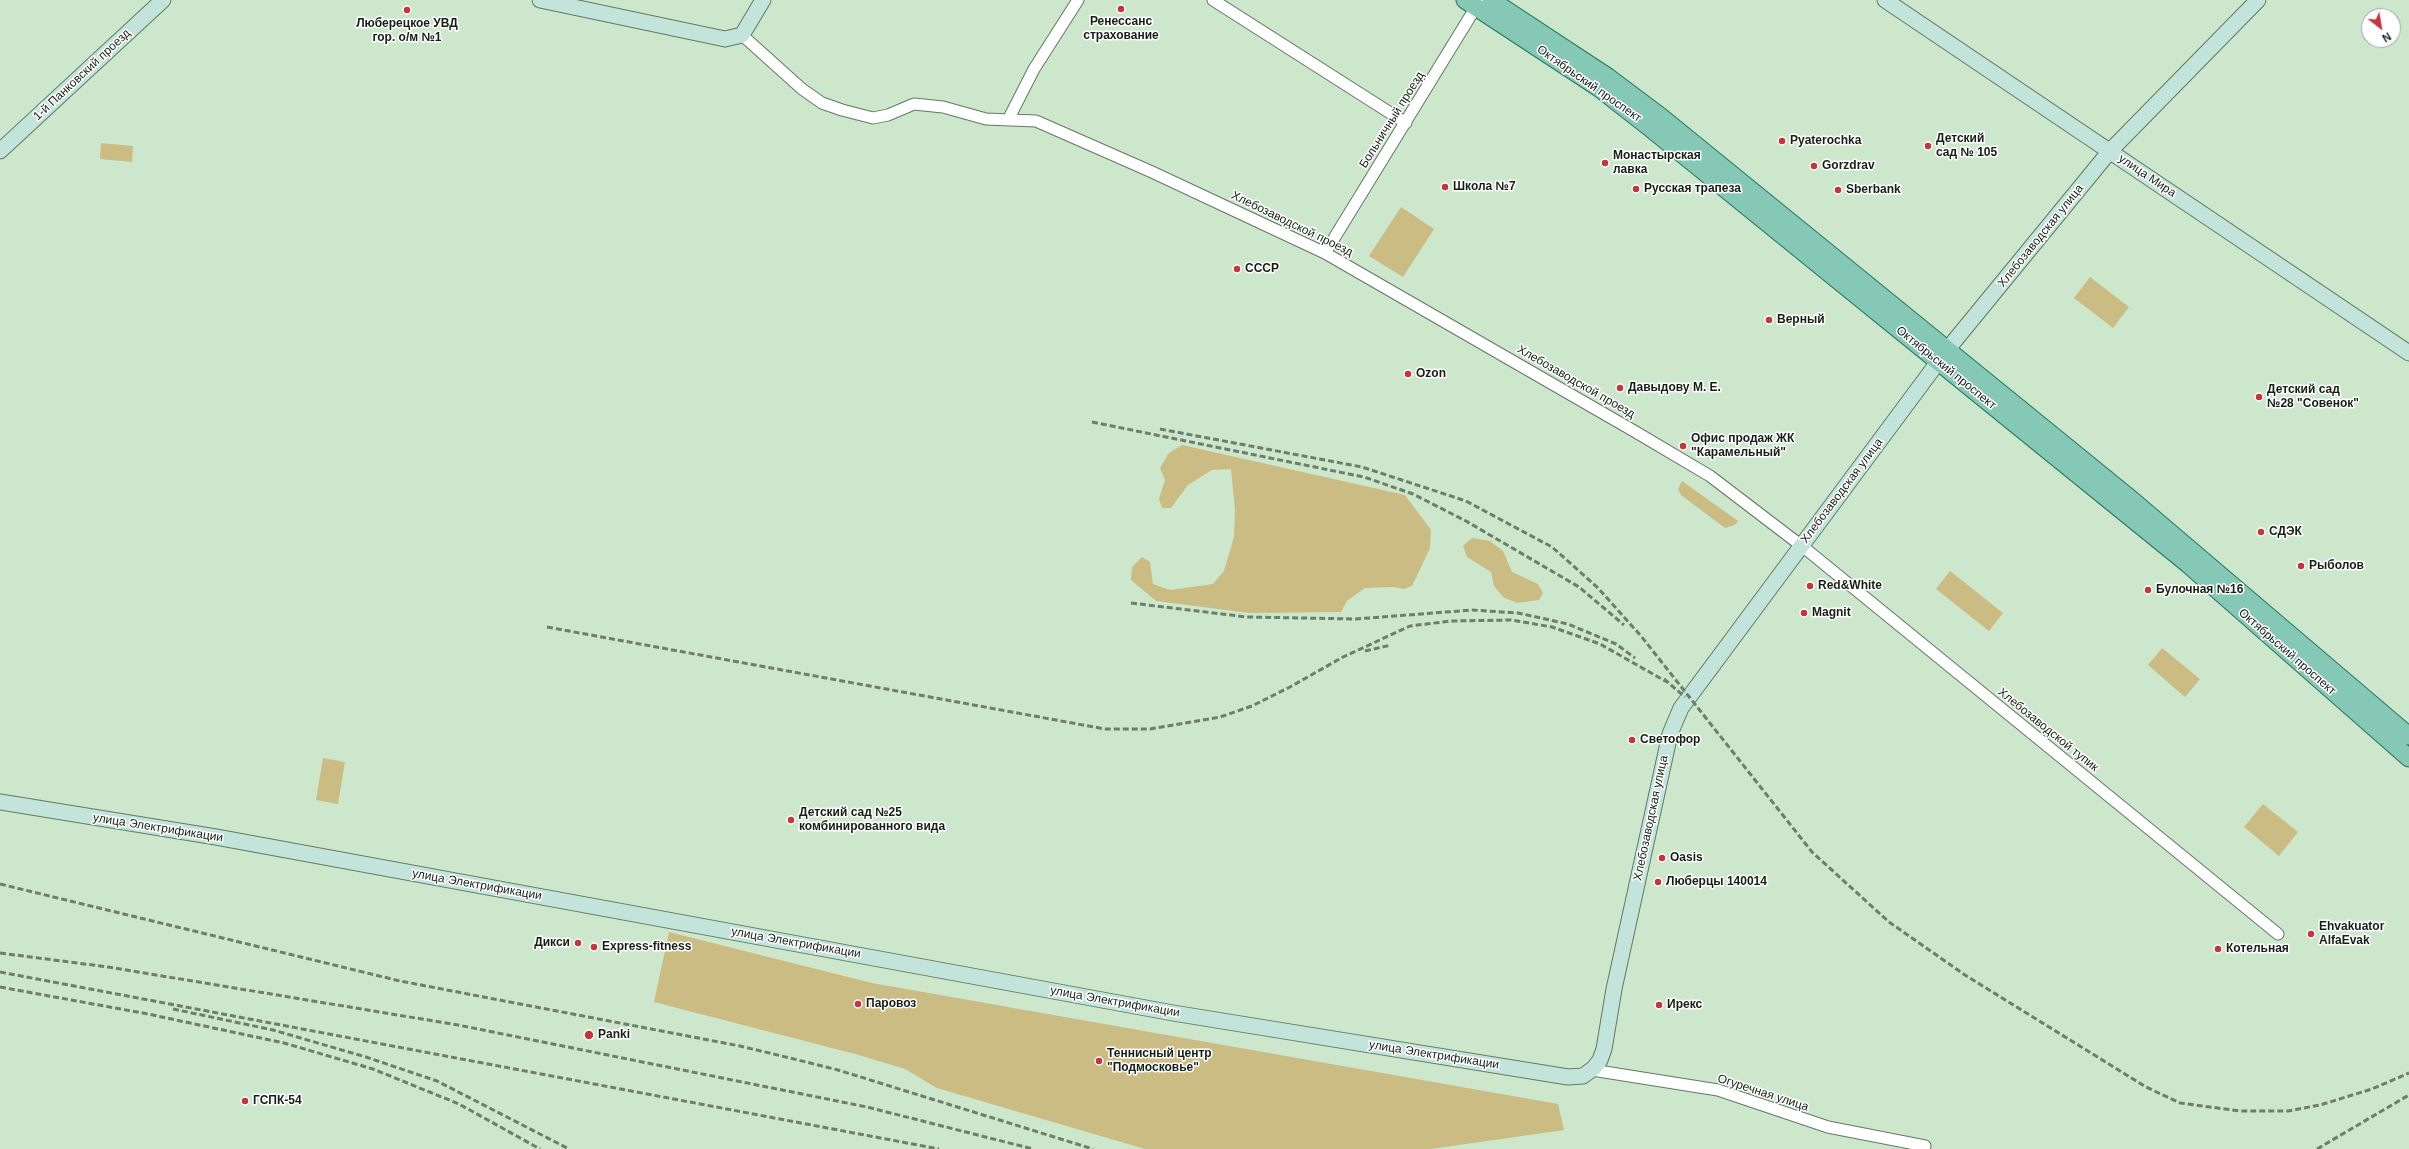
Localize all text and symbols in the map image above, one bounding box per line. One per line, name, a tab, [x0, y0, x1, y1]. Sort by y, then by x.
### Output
marker: Ренессанс страхование	[1116, 4, 1126, 14]
marker: Люберецкое УВД гор. о/м №1	[402, 5, 412, 15]
north arrow	[2361, 8, 2401, 48]
place label: Ренессанс страхование	[1083, 15, 1159, 43]
place label: Люберецкое УВД гор. о/м №1	[356, 17, 458, 45]
street label: 1-й Панковский проезд	[30, 26, 134, 124]
text: N	[2380, 30, 2393, 45]
street label: Октябрьский проспект	[1534, 42, 1644, 126]
street label: Больничный проезд	[1357, 69, 1427, 171]
place label: Детский сад № 105	[1936, 132, 1997, 160]
place label: Pyaterochka	[1790, 134, 1861, 148]
marker: Pyaterochka	[1777, 136, 1787, 146]
marker: Детский сад № 105	[1923, 141, 1933, 151]
place label: Монастырская лавка	[1613, 149, 1701, 177]
street label: улица Мира	[2115, 151, 2179, 201]
marker: Монастырская лавка	[1600, 158, 1610, 168]
place label: Gorzdrav	[1822, 159, 1875, 173]
marker: Gorzdrav	[1809, 161, 1819, 171]
place label: Школа №7	[1453, 180, 1516, 194]
marker: Школа №7	[1440, 182, 1450, 192]
place label: Русская трапеза	[1644, 182, 1741, 196]
street label: Хлебозаводская улица	[1995, 182, 2087, 290]
place label: Sberbank	[1846, 183, 1901, 197]
marker: Русская трапеза	[1631, 184, 1641, 194]
marker: Sberbank	[1833, 185, 1843, 195]
street label: Хлебозаводской проезд	[1229, 188, 1355, 260]
place label: СССР	[1245, 262, 1279, 276]
marker: СССР	[1232, 264, 1242, 274]
place label: Верный	[1777, 313, 1825, 327]
marker: Верный	[1764, 315, 1774, 325]
street label: Октябрьский проспект	[1893, 323, 1999, 413]
street label: Хлебозаводской проезд	[1515, 342, 1637, 422]
place label: Ozon	[1416, 367, 1446, 381]
marker: Ozon	[1403, 369, 1413, 379]
place label: Давыдову М. Е.	[1628, 381, 1721, 395]
marker: Давыдову М. Е.	[1615, 383, 1625, 393]
place label: Детский сад №28 "Совенок"	[2267, 383, 2359, 411]
marker: Детский сад №28 "Совенок"	[2254, 392, 2264, 402]
place label: Офис продаж ЖК "Карамельный"	[1691, 432, 1794, 460]
street label: Хлебозаводская улица	[1798, 436, 1886, 546]
marker: Офис продаж ЖК "Карамельный"	[1678, 441, 1688, 451]
place label: СДЭК	[2269, 525, 2302, 539]
marker: СДЭК	[2256, 527, 2266, 537]
place label: Рыболов	[2309, 559, 2364, 573]
marker: Рыболов	[2296, 561, 2306, 571]
place label: Red&White	[1818, 579, 1882, 593]
marker: Red&White	[1805, 581, 1815, 591]
place label: Булочная №16	[2156, 583, 2243, 597]
marker: Булочная №16	[2143, 585, 2153, 595]
place label: Magnit	[1812, 606, 1851, 620]
street label: Октябрьский проспект	[2235, 606, 2339, 698]
marker: Magnit	[1799, 608, 1809, 618]
street label: Хлебозаводской тупик	[1995, 685, 2101, 775]
place label: Светофор	[1640, 733, 1700, 747]
marker: Светофор	[1627, 735, 1637, 745]
street label: Хлебозаводская улица	[1631, 754, 1671, 882]
place label: Детский сад №25 комбинированного вида	[799, 806, 945, 834]
street label: улица Электрификации	[92, 811, 224, 845]
marker: Детский сад №25 комбинированного вида	[786, 815, 796, 825]
place label: Oasis	[1670, 851, 1703, 865]
marker: Oasis	[1657, 853, 1667, 863]
street label: улица Электрификации	[411, 866, 543, 904]
place label: Люберцы 140014	[1666, 875, 1767, 889]
marker: Люберцы 140014	[1653, 877, 1663, 887]
place label: Ehvakuator AlfaEvak	[2319, 920, 2384, 948]
street label: улица Электрификации	[730, 924, 862, 962]
marker: Ehvakuator AlfaEvak	[2306, 929, 2316, 939]
place label: Дикси	[534, 936, 570, 950]
marker: Дикси	[573, 938, 583, 948]
place label: Express-fitness	[602, 940, 691, 954]
marker: Express-fitness	[589, 942, 599, 952]
place label: Котельная	[2226, 942, 2289, 956]
marker: Котельная	[2213, 944, 2223, 954]
street label: улица Электрификации	[1049, 983, 1181, 1021]
place label: Паровоз	[866, 997, 916, 1011]
place label: Ирекс	[1667, 998, 1702, 1012]
marker: Паровоз	[853, 999, 863, 1009]
marker: Ирекс	[1654, 1000, 1664, 1010]
place label: Panki	[598, 1028, 630, 1042]
marker: Panki	[583, 1029, 595, 1041]
street label: улица Электрификации	[1368, 1038, 1500, 1072]
place label: Теннисный центр "Подмосковье"	[1107, 1047, 1212, 1075]
marker: Теннисный центр "Подмосковье"	[1094, 1056, 1104, 1066]
street label: Огуречная улица	[1716, 1071, 1810, 1115]
place label: ГСПК-54	[253, 1094, 302, 1108]
marker: ГСПК-54	[240, 1096, 250, 1106]

